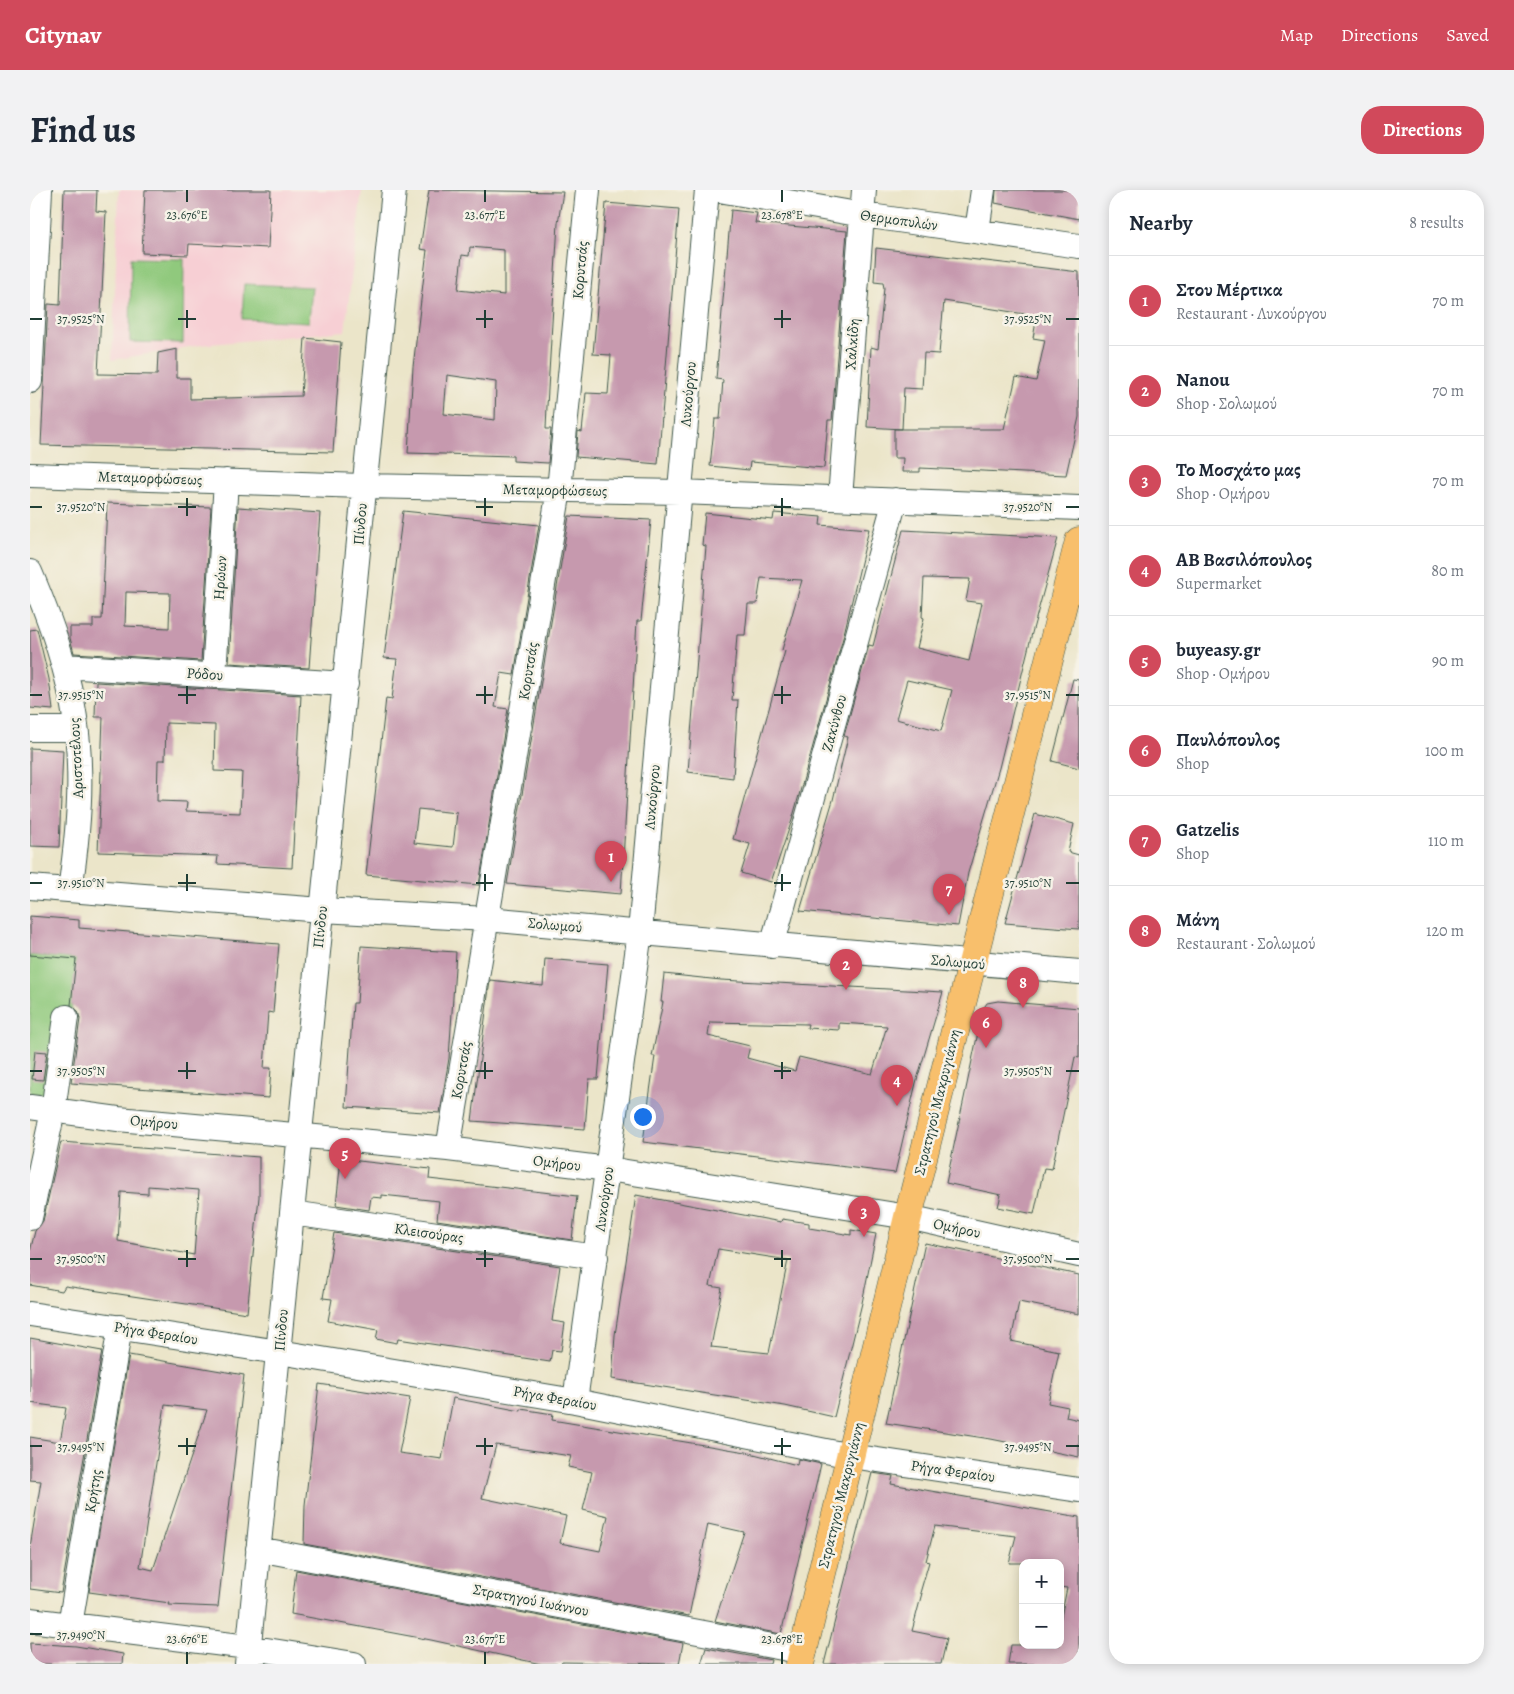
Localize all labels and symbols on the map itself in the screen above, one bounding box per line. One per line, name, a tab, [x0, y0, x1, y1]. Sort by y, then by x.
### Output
street label: Θερμοπυλών	[859, 205, 939, 235]
text: 23.676°E	[166, 207, 208, 223]
text: 23.677°E	[465, 207, 505, 223]
text: 23.678°E	[761, 207, 803, 223]
street label: Κορυτσάς	[567, 240, 593, 300]
text: 37.9525°N	[57, 311, 105, 327]
text: 37.9525°N	[1004, 311, 1052, 327]
street label: Χαλκίδη	[840, 317, 864, 371]
street label: Λυκούργου	[675, 360, 701, 428]
street label: Μεταμορφώσεως	[97, 466, 203, 490]
street label: Μεταμορφώσεως	[502, 479, 608, 501]
text: 37.9520°N	[57, 499, 106, 515]
text: 37.9520°N	[1004, 499, 1053, 515]
street label: Πίνδου	[348, 502, 372, 546]
street label: Ηρώων	[208, 555, 232, 601]
street label: Κορυτσάς	[514, 641, 542, 701]
street label: Ρόδου	[186, 663, 224, 685]
text: 37.9515°N	[58, 687, 104, 703]
text: 37.9515°N	[1005, 687, 1051, 703]
street label: Ζακύνθου	[817, 692, 851, 754]
street label: Αριστοτέλους	[64, 717, 88, 800]
street label: Λυκούργου	[639, 763, 665, 831]
pin: 1	[595, 841, 627, 882]
pin: 7	[933, 874, 965, 915]
text: 37.9510°N	[57, 875, 105, 891]
text: 37.9510°N	[1004, 875, 1052, 891]
street label: Πίνδου	[308, 905, 332, 949]
street label: Σολωμού	[527, 913, 583, 937]
pin: 2	[830, 949, 862, 990]
street label: Σολωμού	[930, 950, 986, 974]
pin: 8	[1007, 967, 1039, 1008]
pin: 6	[970, 1007, 1002, 1048]
street label: Στρατηγού Μακρυγιάννη	[909, 1027, 965, 1177]
street label: Κορυτσάς	[446, 1039, 476, 1101]
text: 37.9505°N	[57, 1063, 105, 1079]
text: 37.9505°N	[1004, 1063, 1052, 1079]
pin: 4	[881, 1065, 913, 1106]
your location	[630, 1104, 656, 1130]
street label: Ομήρου	[129, 1110, 179, 1134]
pin: 5	[329, 1138, 361, 1179]
street label: Ομήρου	[532, 1150, 582, 1176]
street label: Λυκούργου	[589, 1165, 618, 1234]
pin: 3	[848, 1196, 880, 1237]
street label: Ομήρου	[931, 1213, 983, 1243]
street label: Κλεισούρας	[393, 1218, 465, 1248]
text: 37.9500°N	[56, 1251, 106, 1267]
text: 37.9500°N	[1003, 1251, 1053, 1267]
street label: Πίνδου	[269, 1308, 293, 1352]
street label: Ρήγα Φεραίου	[113, 1316, 200, 1350]
street label: Ρήγα Φεραίου	[512, 1381, 599, 1415]
street label: Στρατηγού Μακρυγιάννη	[813, 1420, 869, 1570]
text: 37.9495°N	[57, 1439, 105, 1455]
text: 37.9495°N	[1004, 1439, 1052, 1455]
street label: Ρήγα Φεραίου	[910, 1455, 996, 1487]
street label: Κρήτης	[80, 1468, 106, 1514]
street label: Στρατηγού Ιωάννου	[471, 1579, 591, 1621]
text: 37.9490°N	[57, 1627, 106, 1643]
text: 23.676°E	[166, 1631, 208, 1647]
text: 23.677°E	[465, 1631, 505, 1647]
text: 23.678°E	[761, 1631, 803, 1647]

